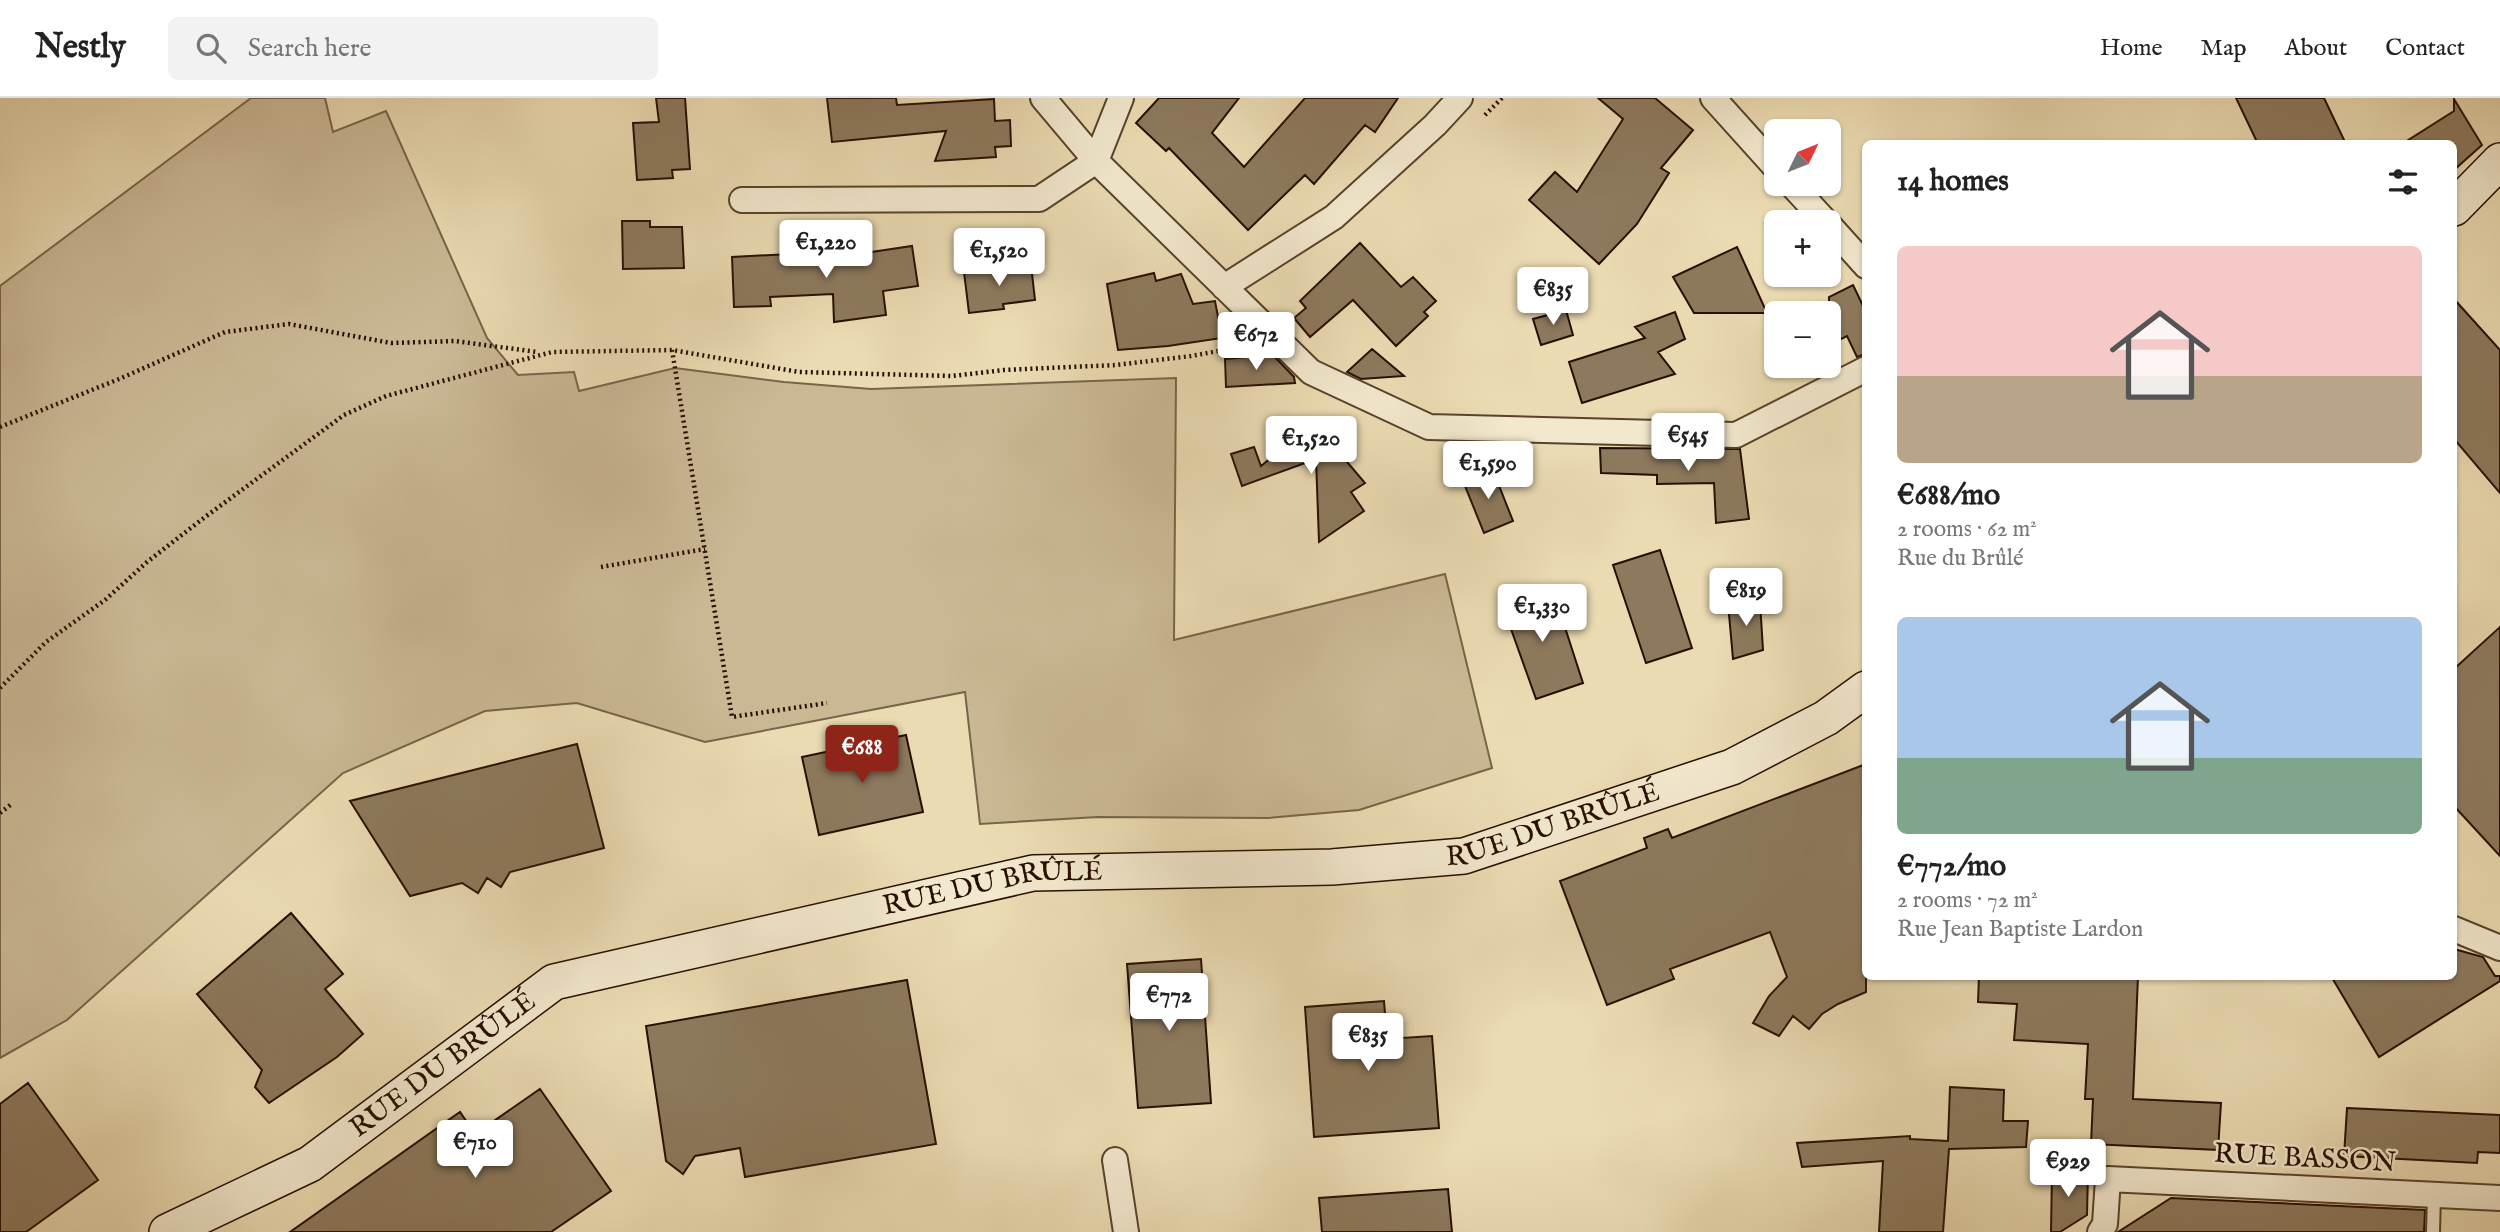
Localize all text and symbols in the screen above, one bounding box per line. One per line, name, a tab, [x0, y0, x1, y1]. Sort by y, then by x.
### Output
search box	[168, 17, 658, 80]
text: Nestly	[35, 27, 126, 69]
icon: search	[192, 29, 230, 67]
text: Search here	[248, 32, 372, 65]
text: Home	[2100, 33, 2163, 64]
text: Map	[2201, 33, 2247, 64]
text: About	[2285, 33, 2347, 64]
text: Contact	[2385, 33, 2465, 64]
north arrow	[1764, 119, 1841, 196]
map controls	[1764, 119, 1841, 378]
text: 14 homes	[1897, 163, 2009, 201]
icon: filters	[2384, 163, 2422, 201]
button: +	[1764, 210, 1841, 287]
pin: €1,220	[769, 220, 883, 280]
text: €1,220	[795, 228, 857, 257]
pin: €1,520	[942, 228, 1056, 288]
text: €1,520	[970, 236, 1028, 265]
pin: €835	[1512, 268, 1594, 327]
text: €835	[1533, 275, 1573, 304]
icon: home	[2097, 292, 2223, 418]
button: −	[1764, 301, 1841, 378]
pin: €672	[1215, 313, 1297, 372]
text: €672	[1234, 320, 1278, 349]
pin: €545	[1647, 414, 1729, 473]
pin: €1,520	[1254, 416, 1368, 476]
text: €545	[1667, 421, 1709, 450]
text: €1,520	[1282, 424, 1340, 453]
pin: €1,590	[1431, 442, 1545, 501]
text: €1,590	[1459, 449, 1517, 478]
text: €688/mo	[1897, 477, 2000, 515]
text: 2 rooms · 62 m²	[1897, 515, 2037, 544]
text: Rue du Brûlé	[1897, 544, 2023, 573]
pin: €819	[1705, 568, 1787, 628]
text: €819	[1725, 576, 1767, 605]
pin: €1,330	[1485, 584, 1599, 644]
text: €1,330	[1514, 592, 1570, 621]
icon: home	[2097, 663, 2223, 789]
pin: €688	[821, 726, 903, 785]
text: €688	[841, 733, 883, 762]
street label: RUE DU BRÛLÉ	[1445, 774, 1664, 875]
text: €772/mo	[1897, 848, 2006, 886]
street label: RUE DU BRÛLÉ	[879, 853, 1103, 924]
text: 2 rooms · 72 m²	[1897, 886, 2038, 915]
text: Rue Jean Baptiste Lardon	[1897, 915, 2143, 944]
pin: €772	[1128, 974, 1210, 1033]
text: €772	[1146, 981, 1192, 1010]
street label: RUE DU BRÛLÉ	[343, 983, 543, 1146]
pin: €835	[1327, 1014, 1409, 1073]
text: €835	[1348, 1021, 1388, 1050]
pin: €710	[434, 1121, 516, 1180]
text: €710	[453, 1128, 497, 1157]
street label: RUE BASSON	[2213, 1137, 2397, 1181]
pin: €929	[2027, 1140, 2109, 1199]
text: €929	[2046, 1147, 2090, 1176]

